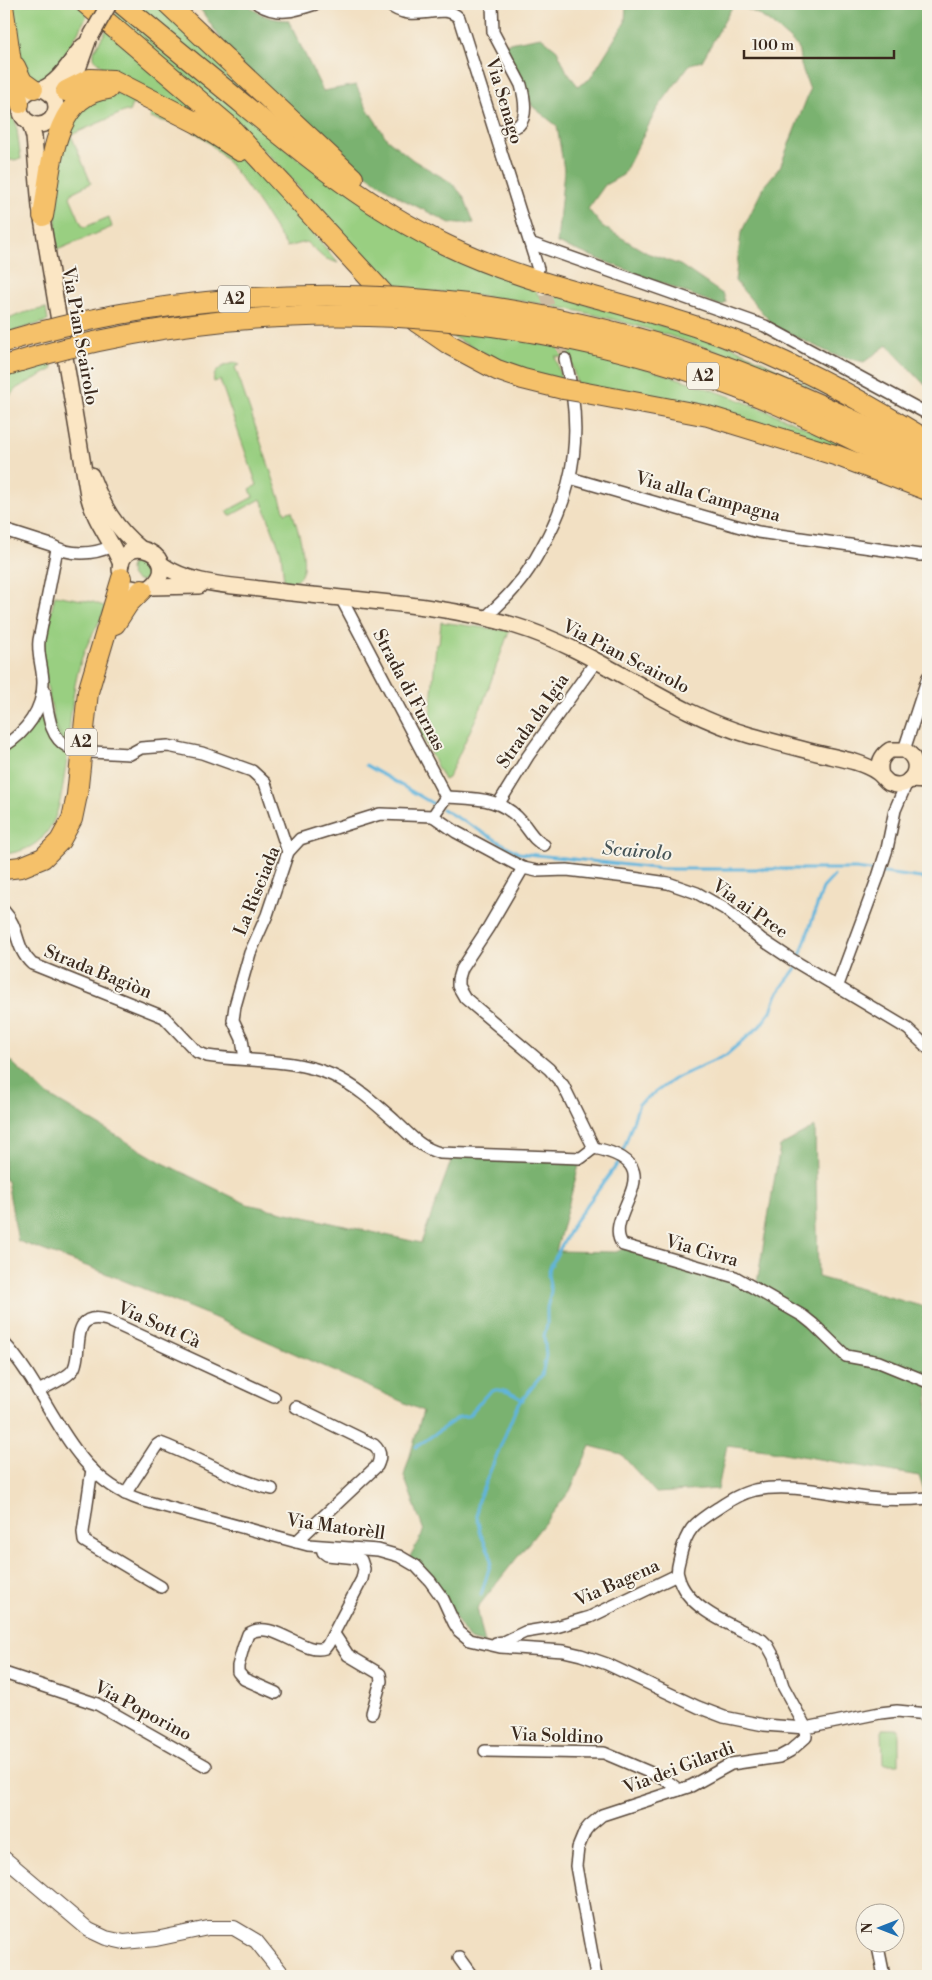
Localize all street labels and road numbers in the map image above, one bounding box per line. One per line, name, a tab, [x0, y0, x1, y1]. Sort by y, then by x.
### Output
street label: Via Senago	[480, 54, 528, 147]
street label: Via Pian Scairolo	[56, 264, 103, 407]
road number: A2	[218, 286, 250, 312]
road number: A2	[687, 362, 719, 390]
street label: Via alla Campagna	[632, 466, 784, 528]
street label: Via Pian Scairolo	[558, 615, 694, 699]
street label: Strada di Furnas	[367, 625, 451, 755]
street label: Strada da Igia	[492, 668, 575, 773]
road number: A2	[65, 729, 97, 756]
street label: La Risciada	[229, 842, 286, 939]
street label: Via ai Pree	[707, 874, 792, 944]
street label: Strada Bagiòn	[41, 940, 156, 1004]
street label: Via Civra	[662, 1229, 742, 1273]
street label: Via Sott Cà	[113, 1296, 205, 1354]
street label: Via Matorèll	[284, 1509, 387, 1545]
street label: Via Bagena	[570, 1554, 664, 1612]
street label: Via Poporino	[89, 1675, 196, 1746]
street label: Via Soldino	[509, 1723, 604, 1749]
street label: Via dei Gilardi	[619, 1736, 738, 1800]

